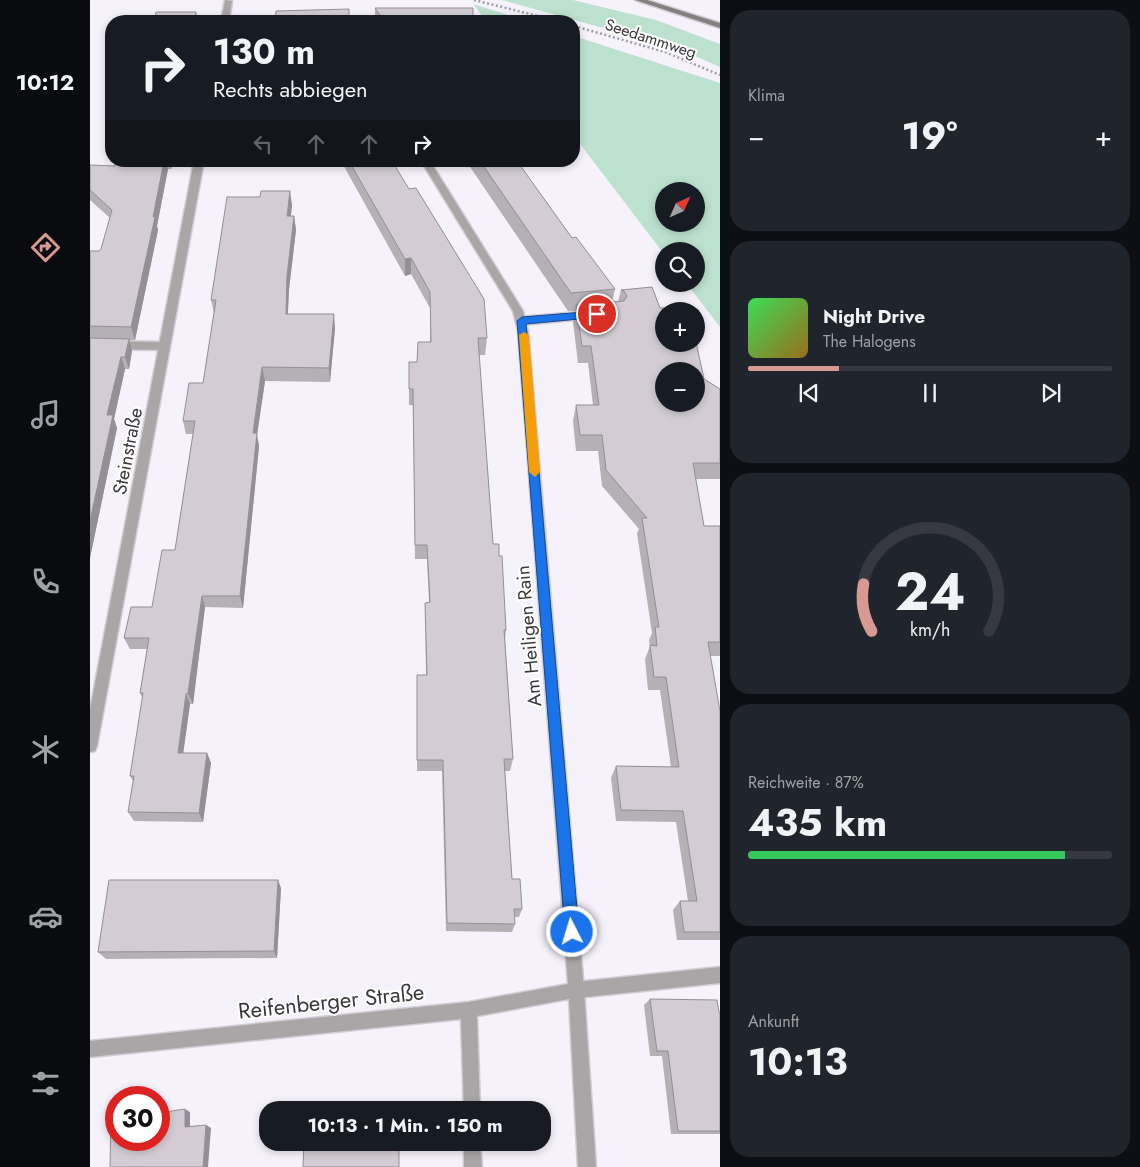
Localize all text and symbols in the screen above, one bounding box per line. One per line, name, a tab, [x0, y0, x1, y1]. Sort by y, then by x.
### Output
street label: Seedammweg	[602, 13, 700, 64]
text: 130 m	[213, 27, 315, 77]
icon: right	[130, 35, 195, 100]
text: 10:12	[16, 66, 74, 98]
text: Rechts abbiegen	[213, 73, 368, 105]
text: Klima	[748, 84, 785, 107]
text: 19°	[902, 108, 958, 163]
text: −	[748, 116, 765, 157]
text: +	[1095, 116, 1112, 157]
icon: left	[249, 130, 277, 158]
icon: ahead	[302, 130, 330, 158]
icon: ahead	[355, 130, 383, 158]
icon: right	[408, 130, 436, 158]
north arrow	[655, 182, 705, 232]
map controls	[655, 182, 705, 412]
icon: directions	[28, 230, 63, 265]
button: search	[655, 242, 705, 292]
pin	[576, 293, 618, 335]
icon: arrive	[583, 300, 611, 328]
button: +	[655, 302, 705, 352]
text: Night Drive	[823, 303, 925, 330]
text: The Halogens	[823, 330, 916, 353]
button: −	[655, 362, 705, 412]
icon: previous	[795, 379, 823, 407]
icon: pause	[916, 379, 944, 407]
icon: next	[1037, 379, 1065, 407]
icon: music	[28, 397, 63, 432]
street label: Steinstraße	[106, 405, 149, 497]
text: 24	[895, 554, 965, 630]
icon: phone	[28, 564, 63, 599]
street label: Am Heiligen Rain	[509, 564, 548, 708]
text: km/h	[910, 617, 950, 643]
icon: climate	[28, 732, 63, 767]
text: Reichweite · 87%	[748, 771, 864, 794]
text: 435 km	[748, 795, 887, 850]
icon: car	[28, 899, 63, 934]
position arrow	[545, 905, 597, 957]
street label: Reifenberger Straße	[236, 975, 426, 1027]
text: Ankunft	[748, 1010, 799, 1033]
text: 10:13	[748, 1034, 848, 1089]
icon: filters	[28, 1066, 63, 1101]
speed limit sign: 30	[105, 1086, 170, 1151]
text: 10:13 · 1 Min. · 150 m	[307, 1112, 503, 1139]

